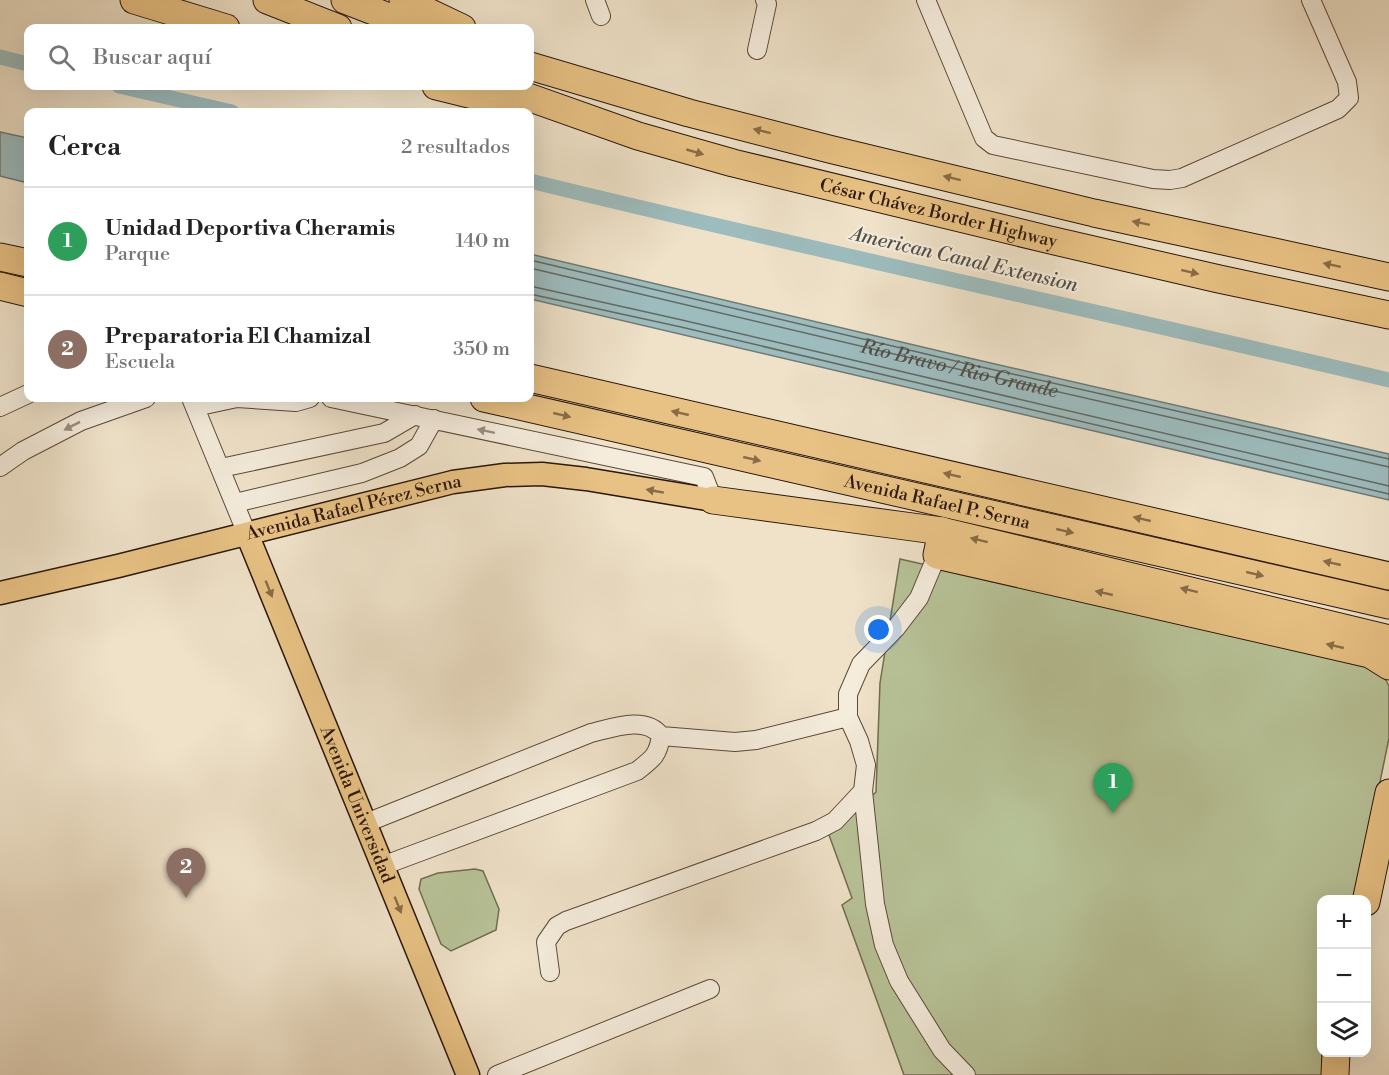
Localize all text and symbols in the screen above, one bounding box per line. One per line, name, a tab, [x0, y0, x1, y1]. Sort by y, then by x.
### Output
search box	[24, 24, 534, 90]
icon: search	[45, 41, 78, 74]
text: Buscar aquí	[93, 44, 211, 71]
one-way arrow	[753, 126, 771, 135]
text: Cerca	[48, 131, 121, 163]
text: 2 resultados	[401, 135, 510, 160]
one-way arrow	[686, 148, 704, 157]
street label: César Chávez Border Highway	[817, 173, 1060, 253]
one-way arrow	[942, 173, 961, 183]
text: Unidad Deportiva Cheramis	[105, 215, 395, 242]
one-way arrow	[1132, 218, 1151, 227]
water label: American Canal Extension	[846, 221, 1081, 299]
text: 1	[63, 229, 72, 254]
text: 140 m	[455, 229, 510, 254]
text: Parque	[105, 242, 170, 267]
one-way arrow	[1323, 259, 1341, 269]
one-way arrow	[1181, 268, 1200, 278]
text: Preparatoria El Chamizal	[105, 323, 371, 350]
water label: Río Bravo / Rio Grande	[857, 334, 1061, 404]
text: 2	[61, 337, 74, 362]
text: 350 m	[453, 337, 510, 362]
text: Escuela	[105, 350, 175, 375]
one-way arrow	[671, 407, 689, 417]
one-way arrow	[552, 411, 571, 421]
one-way arrow	[63, 421, 80, 431]
one-way arrow	[477, 425, 496, 435]
one-way arrow	[743, 455, 762, 464]
street label: Avenida Rafael Pérez Serna	[242, 469, 464, 545]
street label: Avenida Rafael P. Serna	[841, 469, 1034, 534]
one-way arrow	[943, 470, 961, 480]
one-way arrow	[646, 486, 665, 495]
one-way arrow	[1132, 514, 1151, 523]
one-way arrow	[1055, 526, 1074, 536]
one-way arrow	[970, 534, 988, 544]
one-way arrow	[1323, 557, 1341, 567]
one-way arrow	[1245, 570, 1264, 580]
one-way arrow	[264, 580, 274, 598]
one-way arrow	[1180, 585, 1198, 595]
one-way arrow	[1094, 588, 1113, 597]
your location	[864, 615, 893, 644]
one-way arrow	[1325, 641, 1344, 650]
street label: Avenida Universidad	[315, 721, 400, 887]
pin: 1	[1094, 764, 1132, 813]
pin: 2	[166, 848, 206, 898]
map controls	[1317, 895, 1371, 1057]
button: +	[1317, 895, 1371, 949]
one-way arrow	[394, 896, 403, 914]
button: −	[1317, 949, 1371, 1003]
button: layers	[1317, 1003, 1371, 1057]

